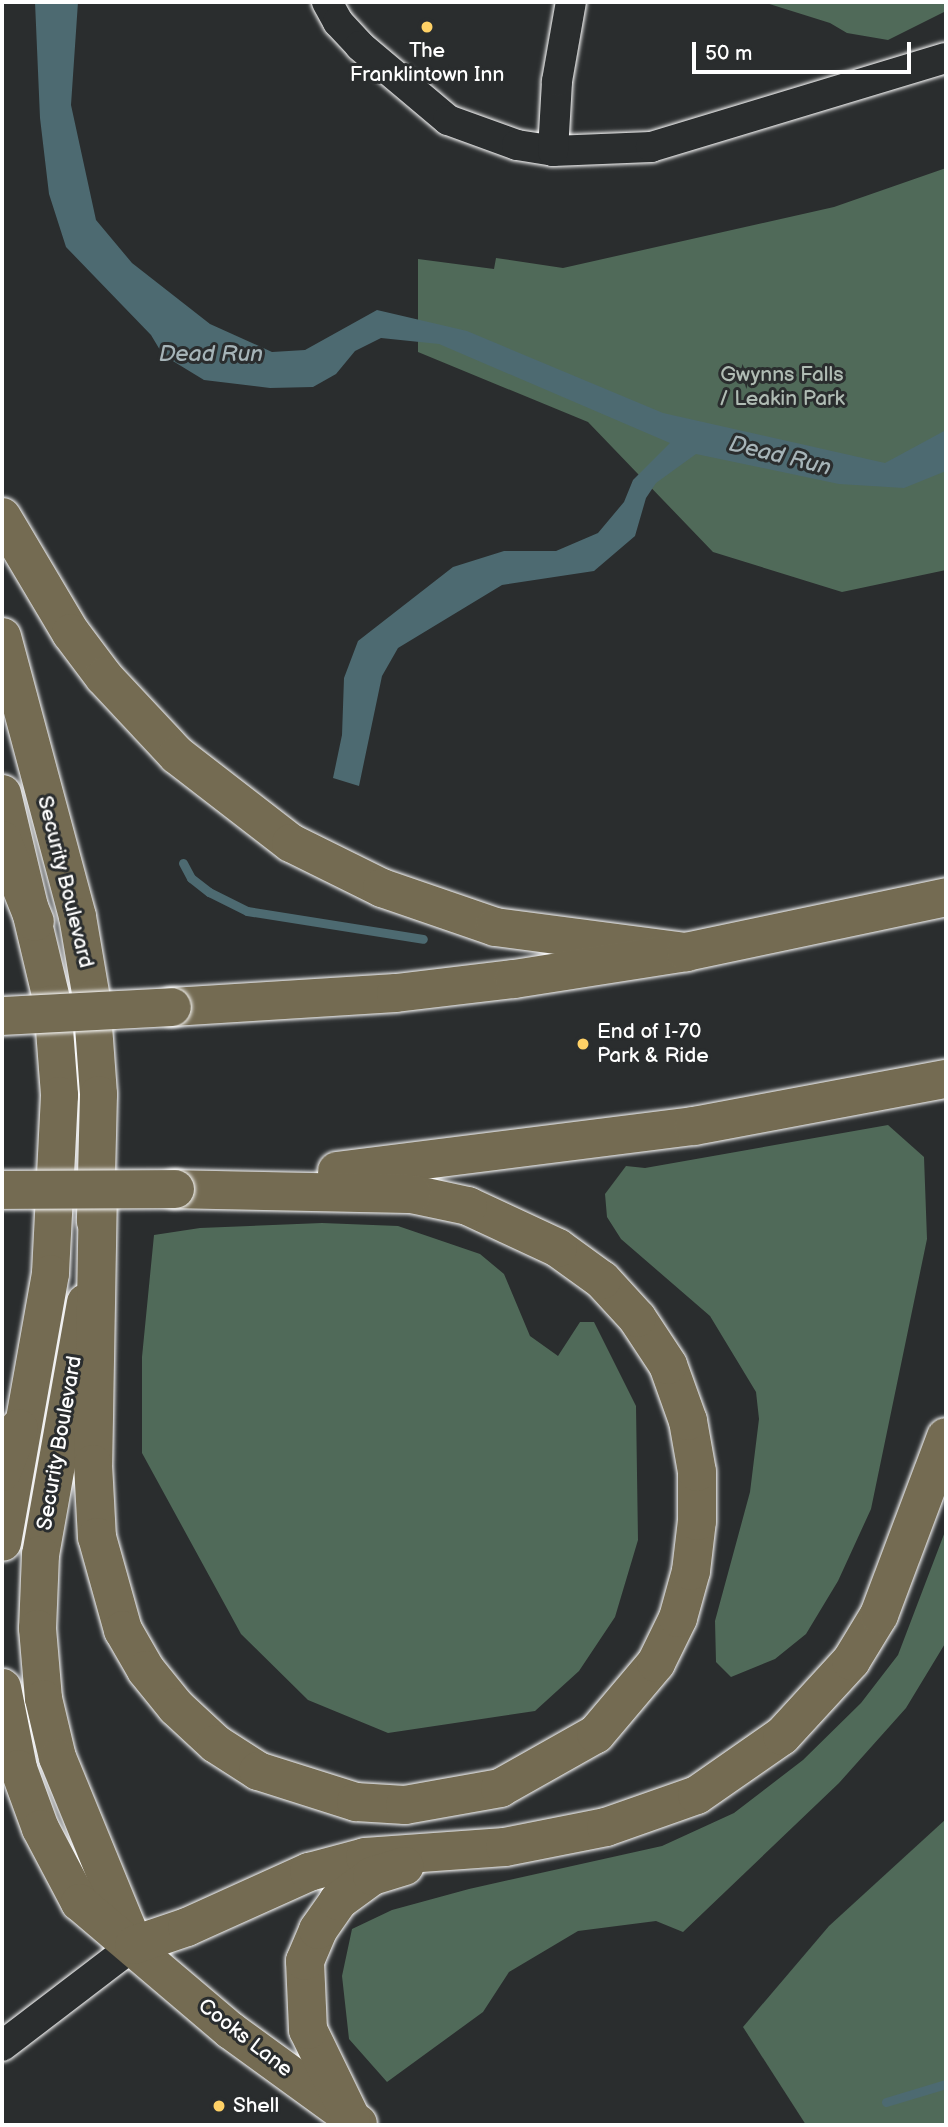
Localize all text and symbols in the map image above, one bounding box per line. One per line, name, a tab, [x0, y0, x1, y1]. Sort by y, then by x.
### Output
marker: The Franklintown Inn	[419, 19, 435, 35]
scale bar	[696, 28, 915, 72]
place label: The Franklintown Inn	[350, 38, 504, 88]
text: 50 m	[705, 41, 752, 66]
water label: Dead Run	[159, 340, 263, 368]
park label: Gwynns Falls / Leakin Park	[719, 362, 845, 412]
water label: Dead Run	[726, 430, 834, 482]
street label: Security Boulevard	[31, 793, 99, 971]
place label: End of I-70 Park & Ride	[597, 1019, 709, 1069]
marker: End of I-70 Park & Ride	[575, 1036, 591, 1052]
street label: Security Boulevard	[32, 1353, 88, 1533]
street label: Cooks Lane	[193, 1993, 297, 2083]
place label: Shell	[233, 2093, 279, 2119]
marker: Shell	[211, 2098, 227, 2114]

